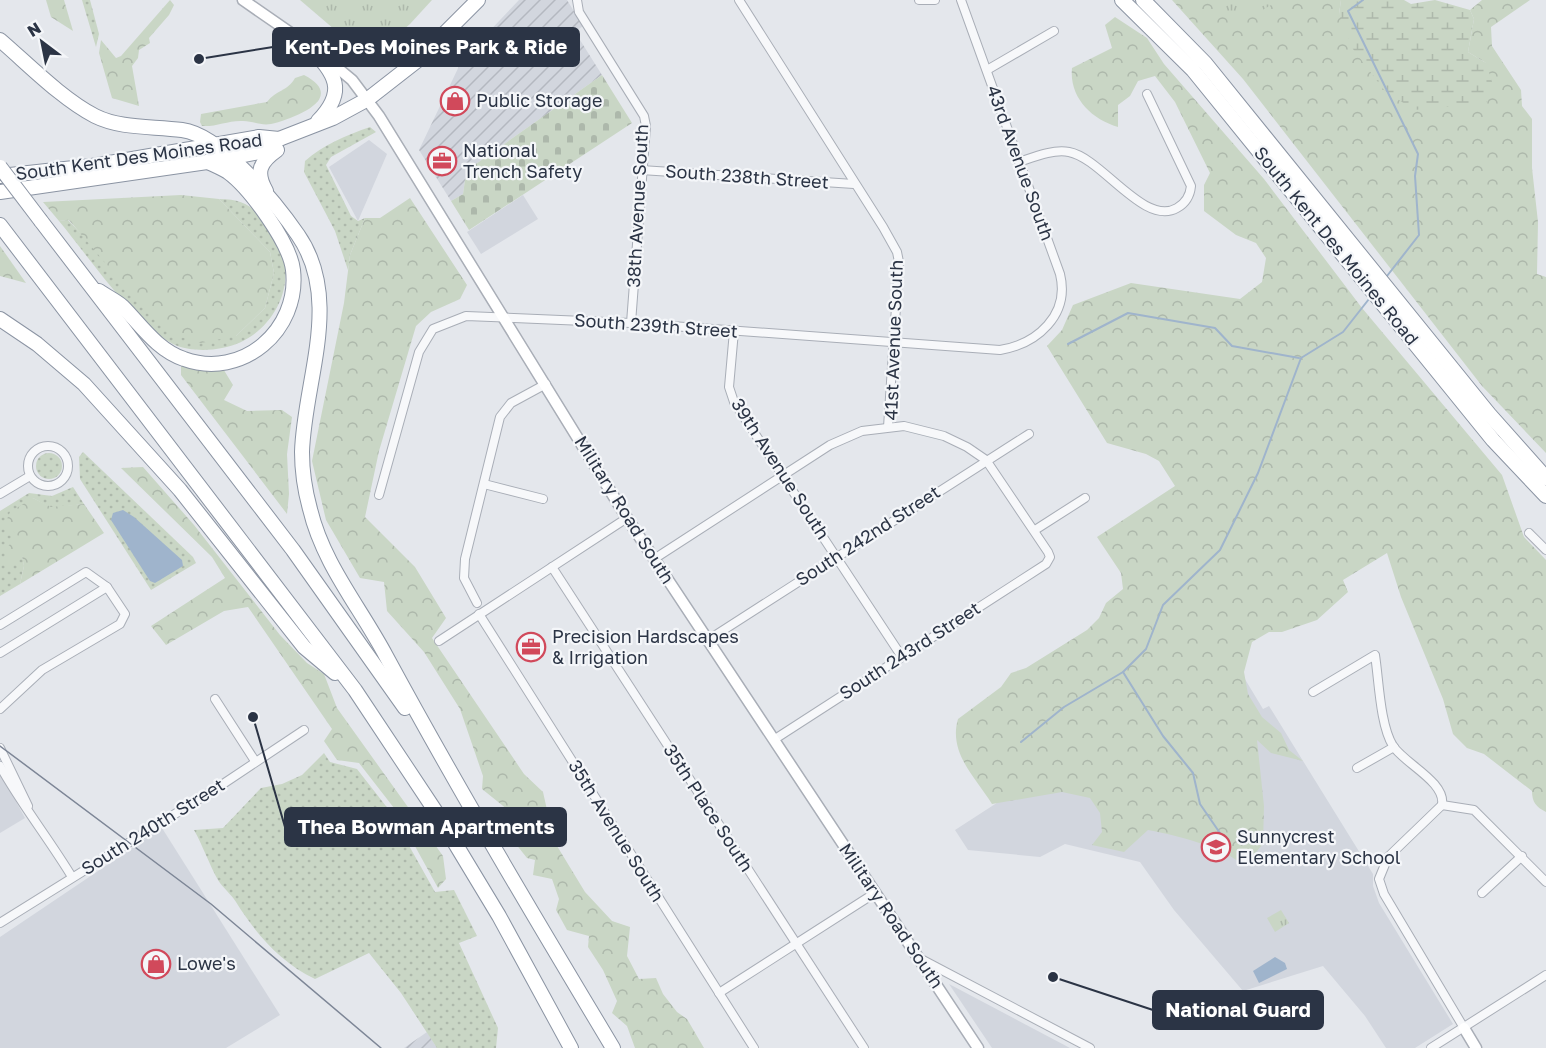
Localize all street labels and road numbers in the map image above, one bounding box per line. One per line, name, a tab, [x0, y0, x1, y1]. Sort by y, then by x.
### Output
street label: 43rd Avenue South	[983, 82, 1059, 243]
street label: 38th Avenue South	[622, 124, 652, 288]
street label: South Kent Des Moines Road	[14, 128, 264, 184]
street label: South Kent Des Moines Road	[1250, 142, 1424, 349]
street label: South 238th Street	[665, 159, 830, 193]
street label: 41st Avenue South	[879, 259, 907, 421]
street label: South 239th Street	[574, 308, 739, 342]
street label: 39th Avenue South	[727, 394, 835, 543]
street label: Military Road South	[570, 431, 679, 588]
street label: South 242nd Street	[791, 480, 944, 590]
street label: South 243rd Street	[835, 596, 984, 704]
street label: 35th Place South	[659, 740, 758, 875]
street label: 35th Avenue South	[564, 755, 669, 906]
street label: South 240th Street	[77, 773, 228, 879]
street label: Military Road South	[835, 839, 949, 992]

